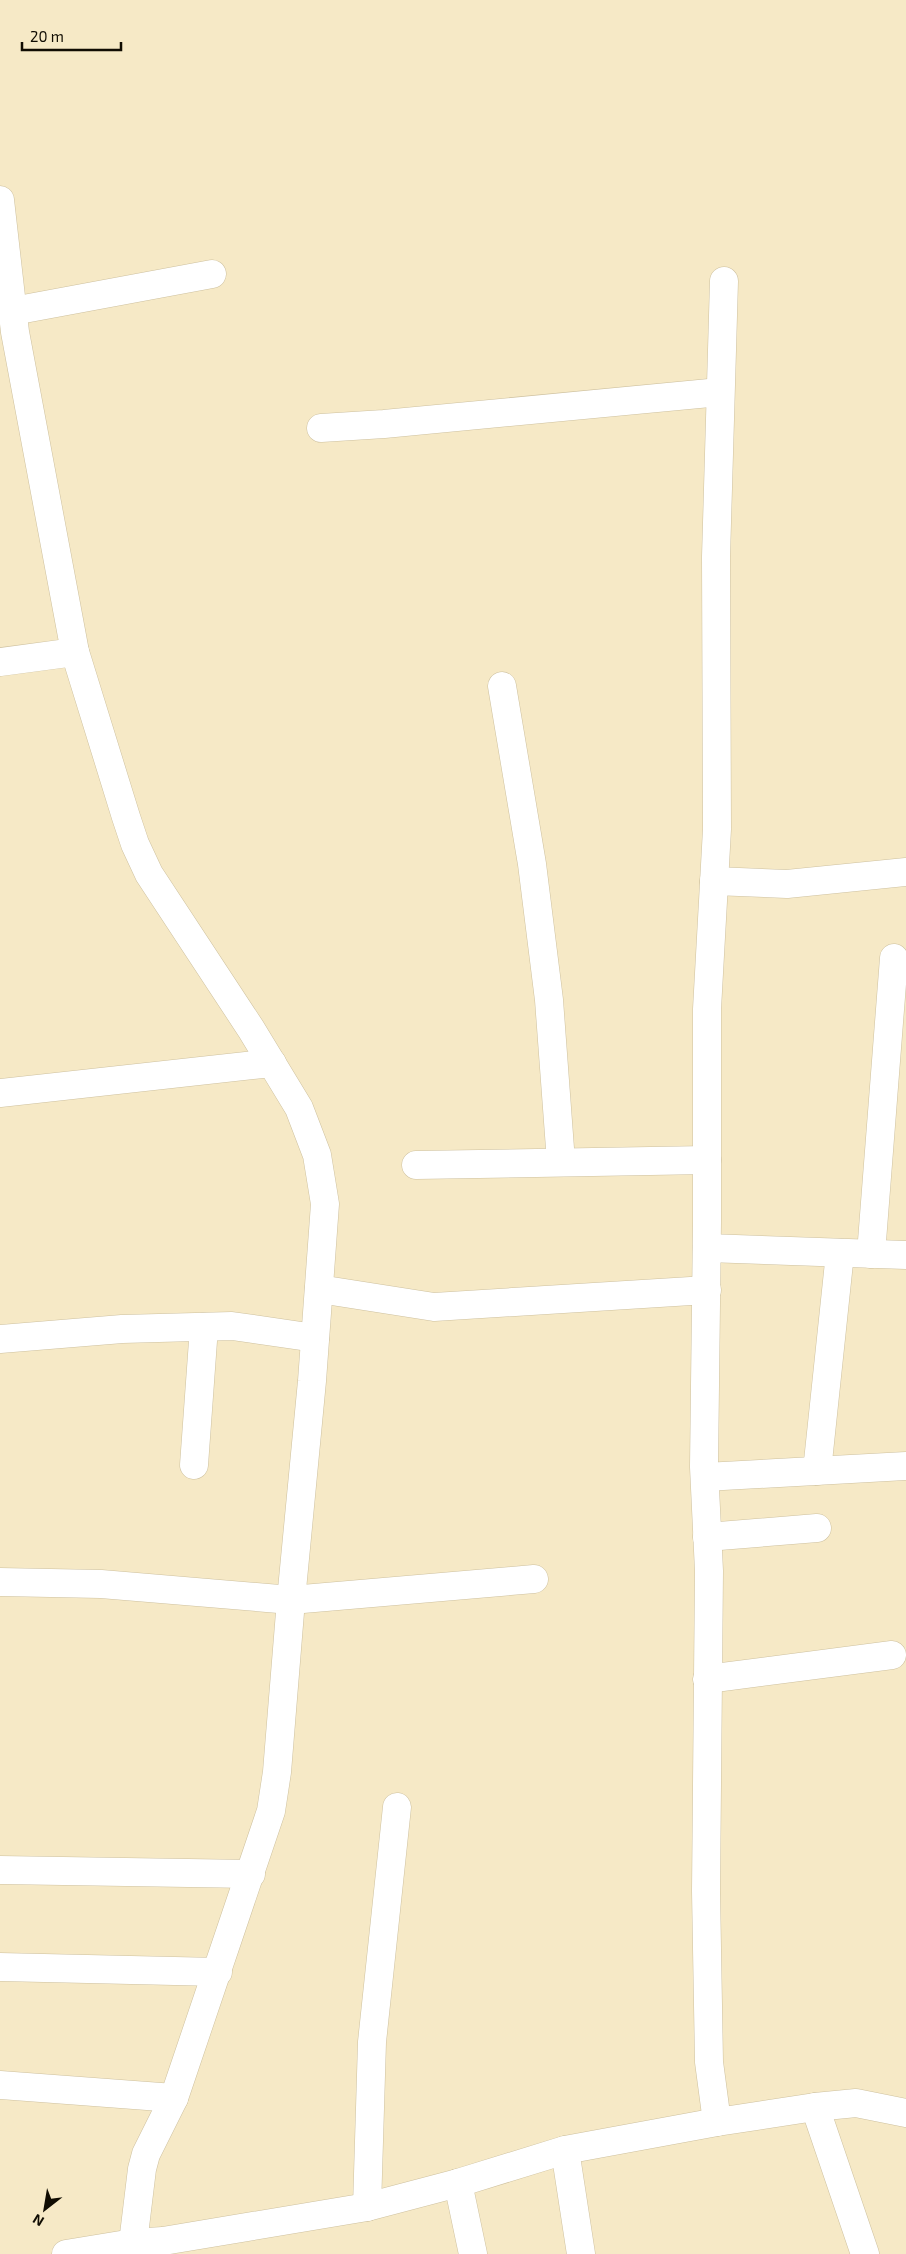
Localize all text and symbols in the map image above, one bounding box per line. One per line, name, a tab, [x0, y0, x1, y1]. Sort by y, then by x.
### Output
scale bar	[22, 20, 121, 52]
text: 20 m	[30, 27, 64, 45]
north arrow	[20, 2184, 70, 2234]
text: N	[29, 2211, 47, 2230]

